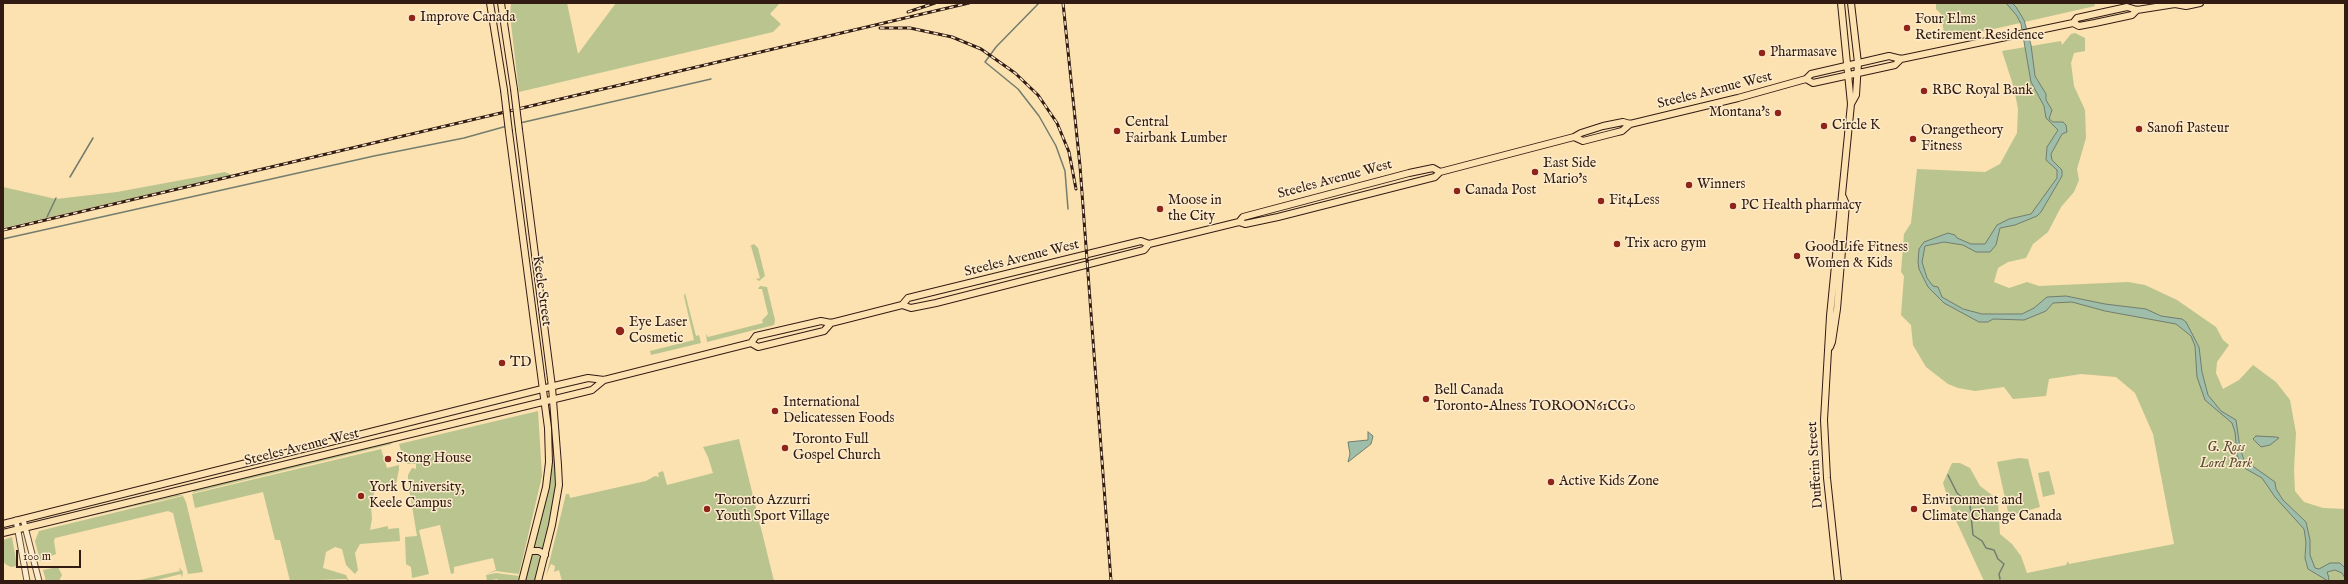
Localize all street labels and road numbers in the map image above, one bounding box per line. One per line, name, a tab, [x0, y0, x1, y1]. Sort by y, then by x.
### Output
street label: Steeles Avenue West	[1656, 69, 1774, 113]
street label: Steeles Avenue West	[1276, 157, 1394, 203]
street label: Steeles Avenue West	[963, 237, 1081, 281]
street label: Keele Street	[528, 255, 554, 327]
street label: Dufferin Street	[1805, 421, 1827, 509]
street label: Steeles Avenue West	[243, 426, 361, 470]

